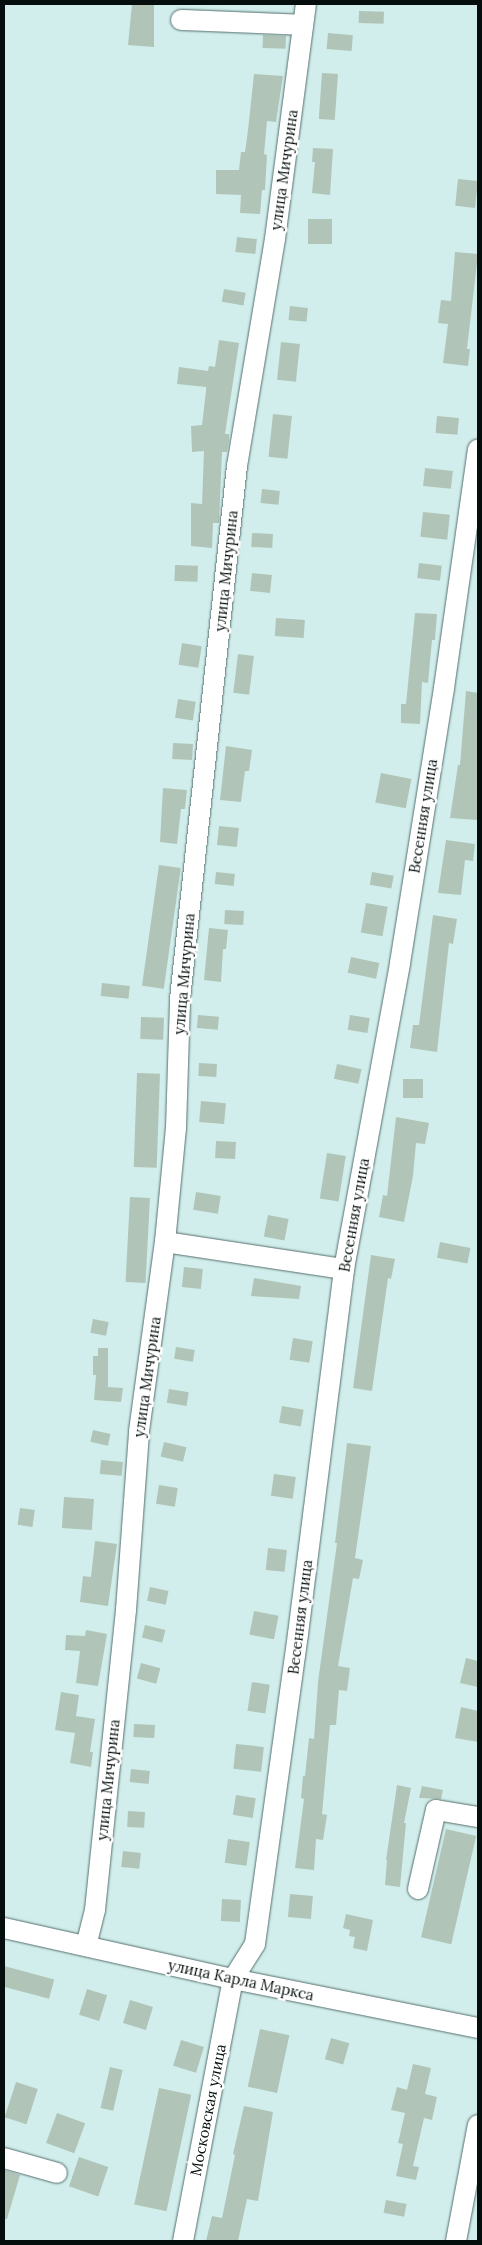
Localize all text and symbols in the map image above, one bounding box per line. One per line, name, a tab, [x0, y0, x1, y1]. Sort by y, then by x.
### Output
street label: улица Мичурина	[267, 108, 301, 232]
street label: улица Мичурина	[211, 509, 241, 633]
street label: Весенняя улица	[405, 758, 441, 874]
street label: улица Мичурина	[170, 913, 198, 1035]
street label: Весенняя улица	[335, 1157, 373, 1273]
street label: улица Мичурина	[130, 1315, 164, 1439]
street label: Весенняя улица	[284, 1559, 316, 1675]
street label: улица Мичурина	[93, 1718, 123, 1842]
street label: улица Карла Маркса	[166, 1956, 316, 2004]
street label: Московская улица	[186, 2042, 230, 2178]

